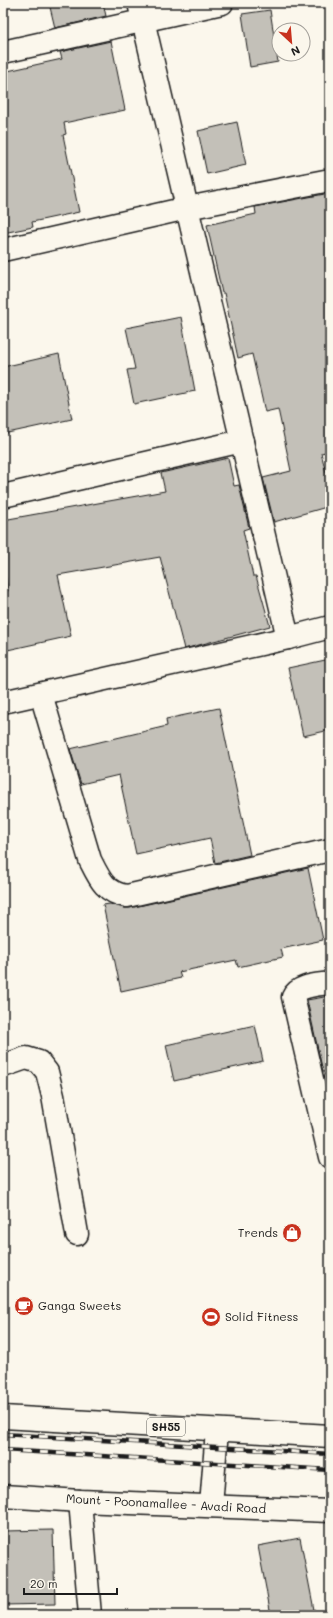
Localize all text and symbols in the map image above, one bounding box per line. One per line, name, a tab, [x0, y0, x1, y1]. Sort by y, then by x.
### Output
north arrow	[271, 22, 311, 62]
text: N	[289, 43, 303, 60]
shop icon: Trends	[281, 1222, 303, 1244]
place label: Trends	[238, 1224, 278, 1240]
cafe icon: Ganga Sweets	[13, 1295, 35, 1317]
place label: Ganga Sweets	[38, 1297, 121, 1313]
sports icon: Solid Fitness	[200, 1306, 222, 1328]
place label: Solid Fitness	[225, 1308, 299, 1324]
road number: SH55	[147, 1418, 185, 1436]
street label: Mount - Poonamallee - Avadi Road	[66, 1490, 267, 1516]
scale bar	[24, 1570, 117, 1596]
text: 20 m	[30, 1575, 58, 1591]

